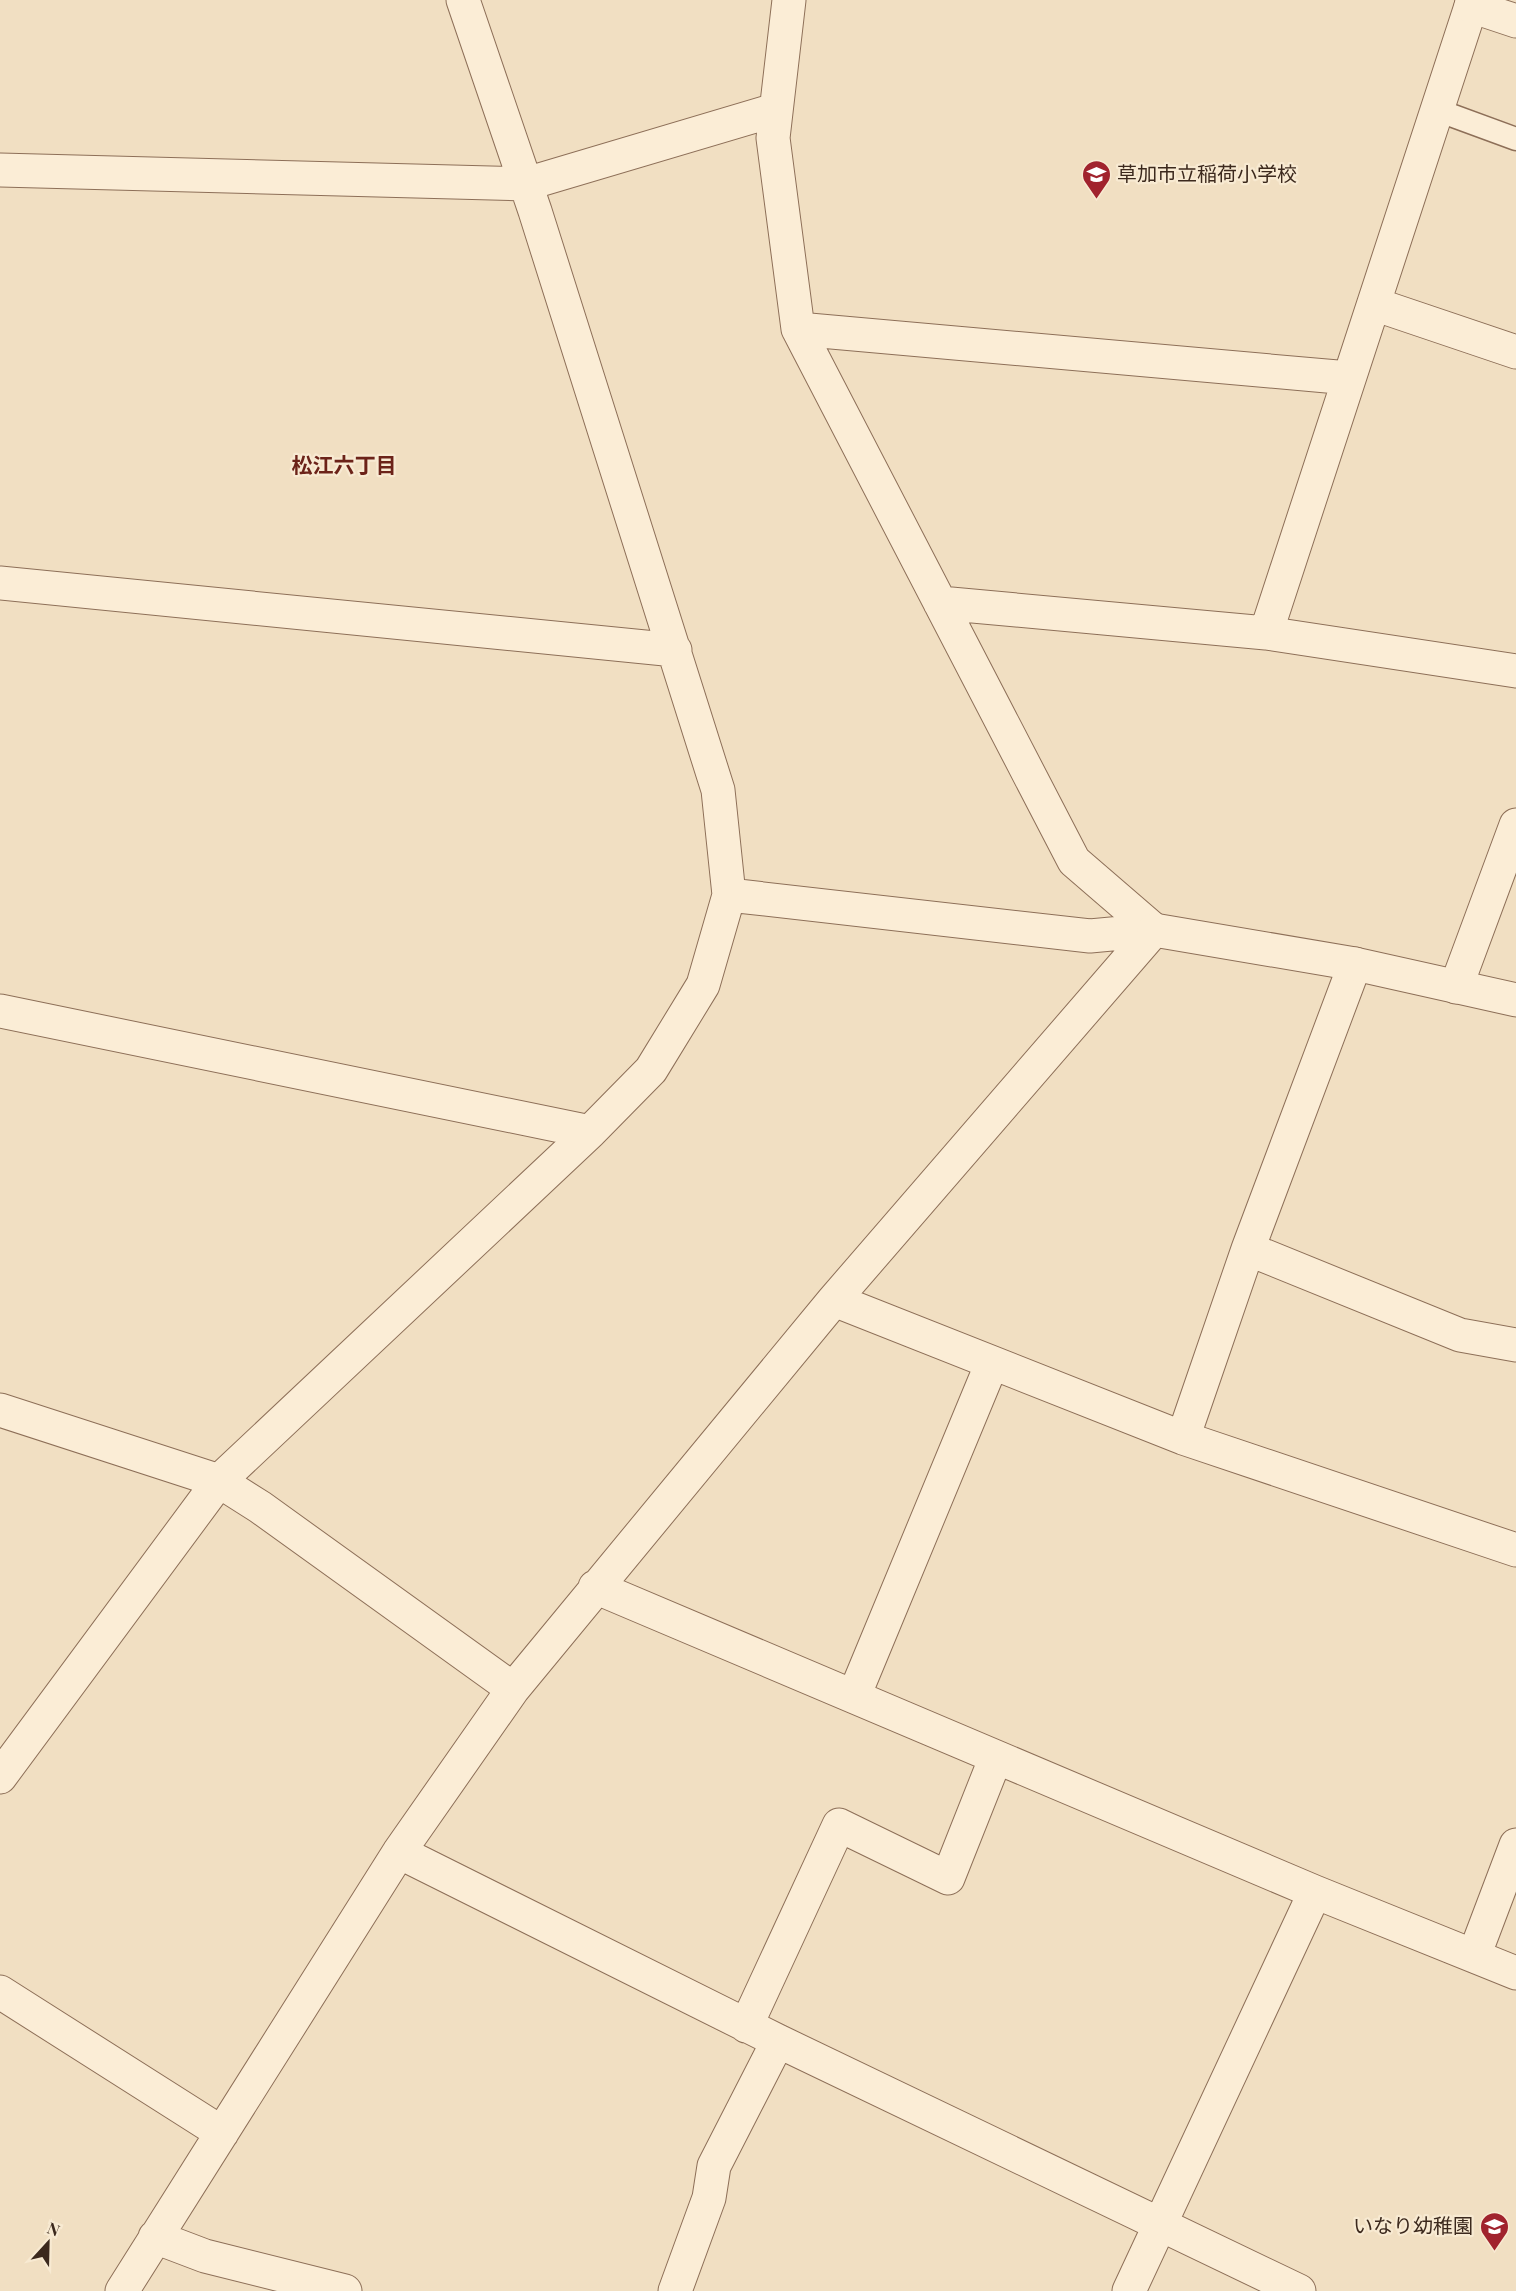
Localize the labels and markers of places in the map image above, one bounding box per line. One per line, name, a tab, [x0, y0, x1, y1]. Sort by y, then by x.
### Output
school or university icon: 草加市立稲荷小学校	[1080, 158, 1112, 200]
place label: 草加市立稲荷小学校	[1117, 159, 1297, 186]
school or university icon: いなり幼稚園	[1478, 2210, 1510, 2252]
place label: いなり幼稚園	[1353, 2211, 1473, 2238]

